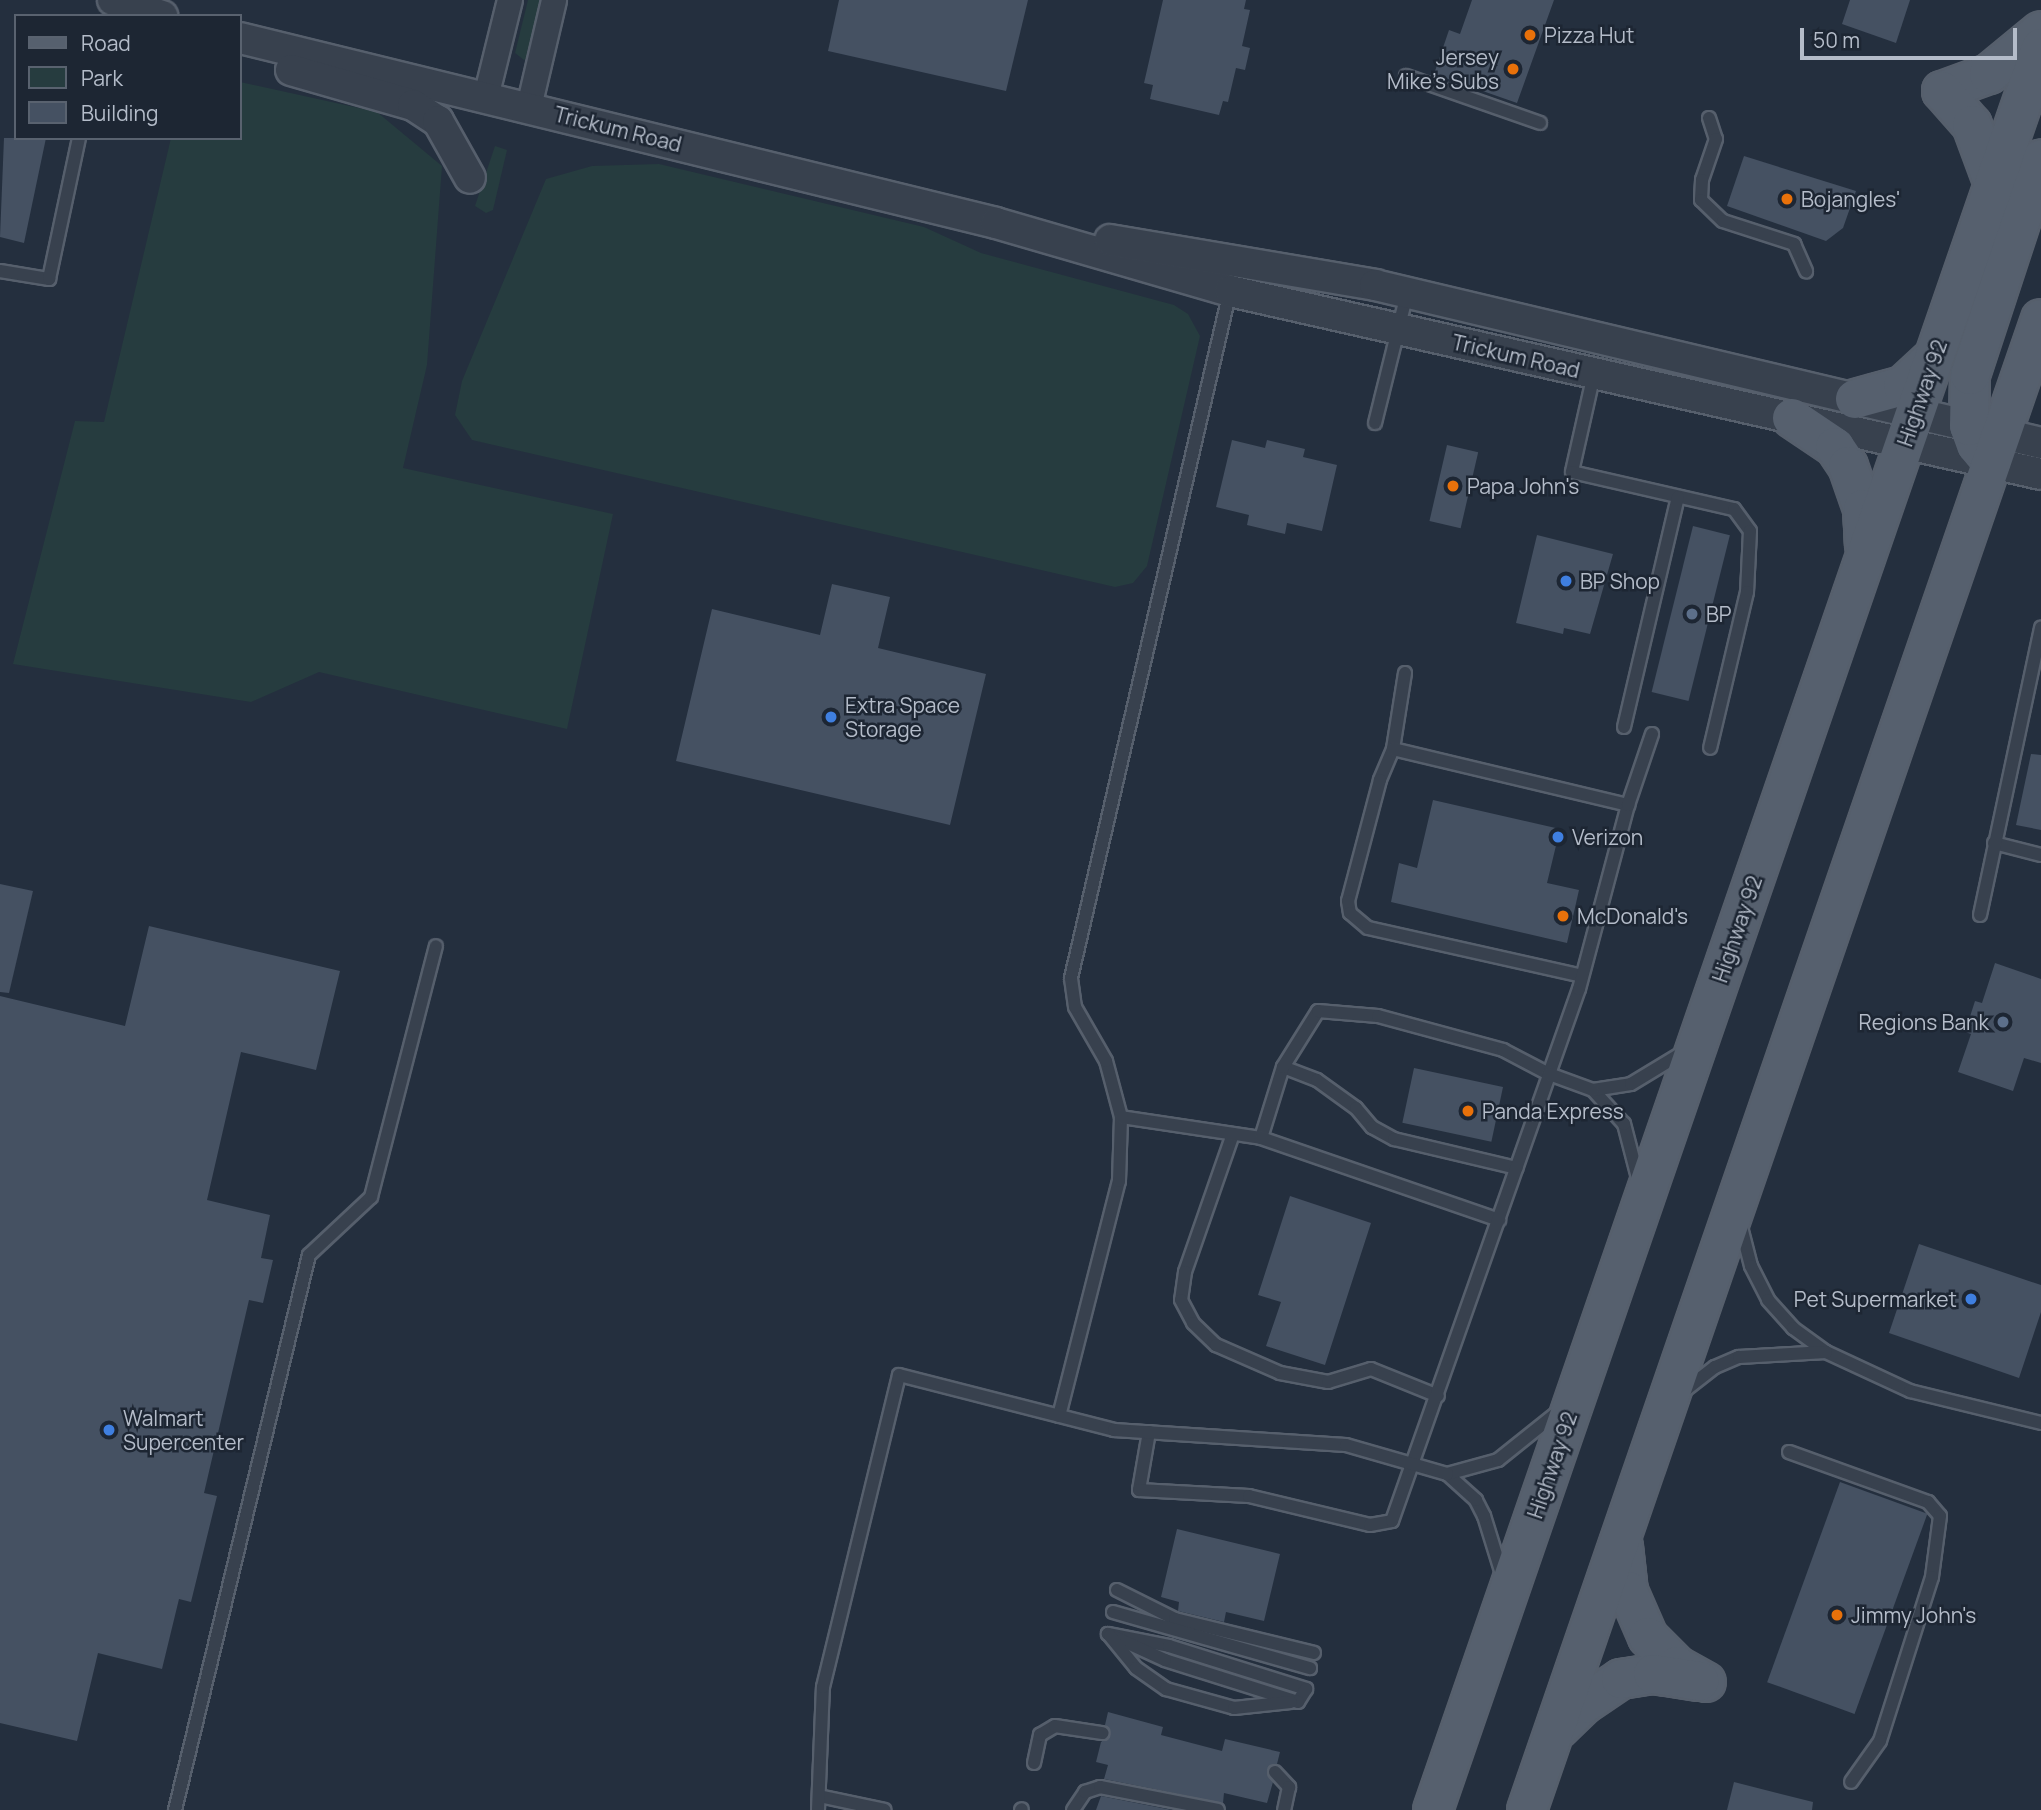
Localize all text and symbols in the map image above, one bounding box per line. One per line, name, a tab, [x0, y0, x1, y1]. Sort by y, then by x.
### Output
legend	[14, 14, 242, 140]
scale bar	[1803, 14, 2020, 58]
place label: Pizza Hut	[1544, 22, 1634, 48]
text: 50 m	[1813, 26, 1860, 54]
marker: Pizza Hut	[1522, 27, 1538, 43]
text: Road	[81, 29, 131, 57]
place label: Jersey Mike's Subs	[1387, 44, 1499, 94]
marker: Jersey Mike's Subs	[1505, 61, 1521, 77]
text: Park	[81, 64, 123, 92]
text: Building	[81, 99, 158, 127]
street label: Trickum Road	[552, 101, 684, 157]
place label: Bojangles'	[1801, 186, 1900, 212]
marker: Bojangles'	[1779, 191, 1795, 207]
street label: Trickum Road	[1450, 329, 1582, 383]
street label: Highway 92	[1892, 336, 1952, 450]
place label: Papa John's	[1467, 473, 1579, 499]
marker: Papa John's	[1445, 478, 1461, 494]
place label: BP Shop	[1580, 568, 1660, 594]
marker: BP Shop	[1558, 573, 1574, 589]
place label: BP	[1706, 601, 1732, 627]
marker: BP	[1684, 606, 1700, 622]
place label: Extra Space Storage	[845, 692, 960, 742]
marker: Extra Space Storage	[823, 709, 839, 725]
place label: Verizon	[1572, 824, 1643, 850]
marker: Verizon	[1550, 829, 1566, 845]
street label: Highway 92	[1707, 872, 1767, 986]
place label: McDonald's	[1577, 903, 1688, 929]
marker: McDonald's	[1555, 908, 1571, 924]
place label: Regions Bank	[1859, 1009, 1989, 1035]
marker: Regions Bank	[1995, 1014, 2011, 1030]
place label: Panda Express	[1482, 1098, 1624, 1124]
marker: Panda Express	[1460, 1103, 1476, 1119]
place label: Pet Supermarket	[1794, 1286, 1957, 1312]
marker: Pet Supermarket	[1963, 1291, 1979, 1307]
place label: Walmart Supercenter	[123, 1405, 244, 1455]
street label: Highway 92	[1522, 1408, 1582, 1522]
marker: Walmart Supercenter	[101, 1422, 117, 1438]
place label: Jimmy John's	[1851, 1602, 1976, 1628]
marker: Jimmy John's	[1829, 1607, 1845, 1623]

